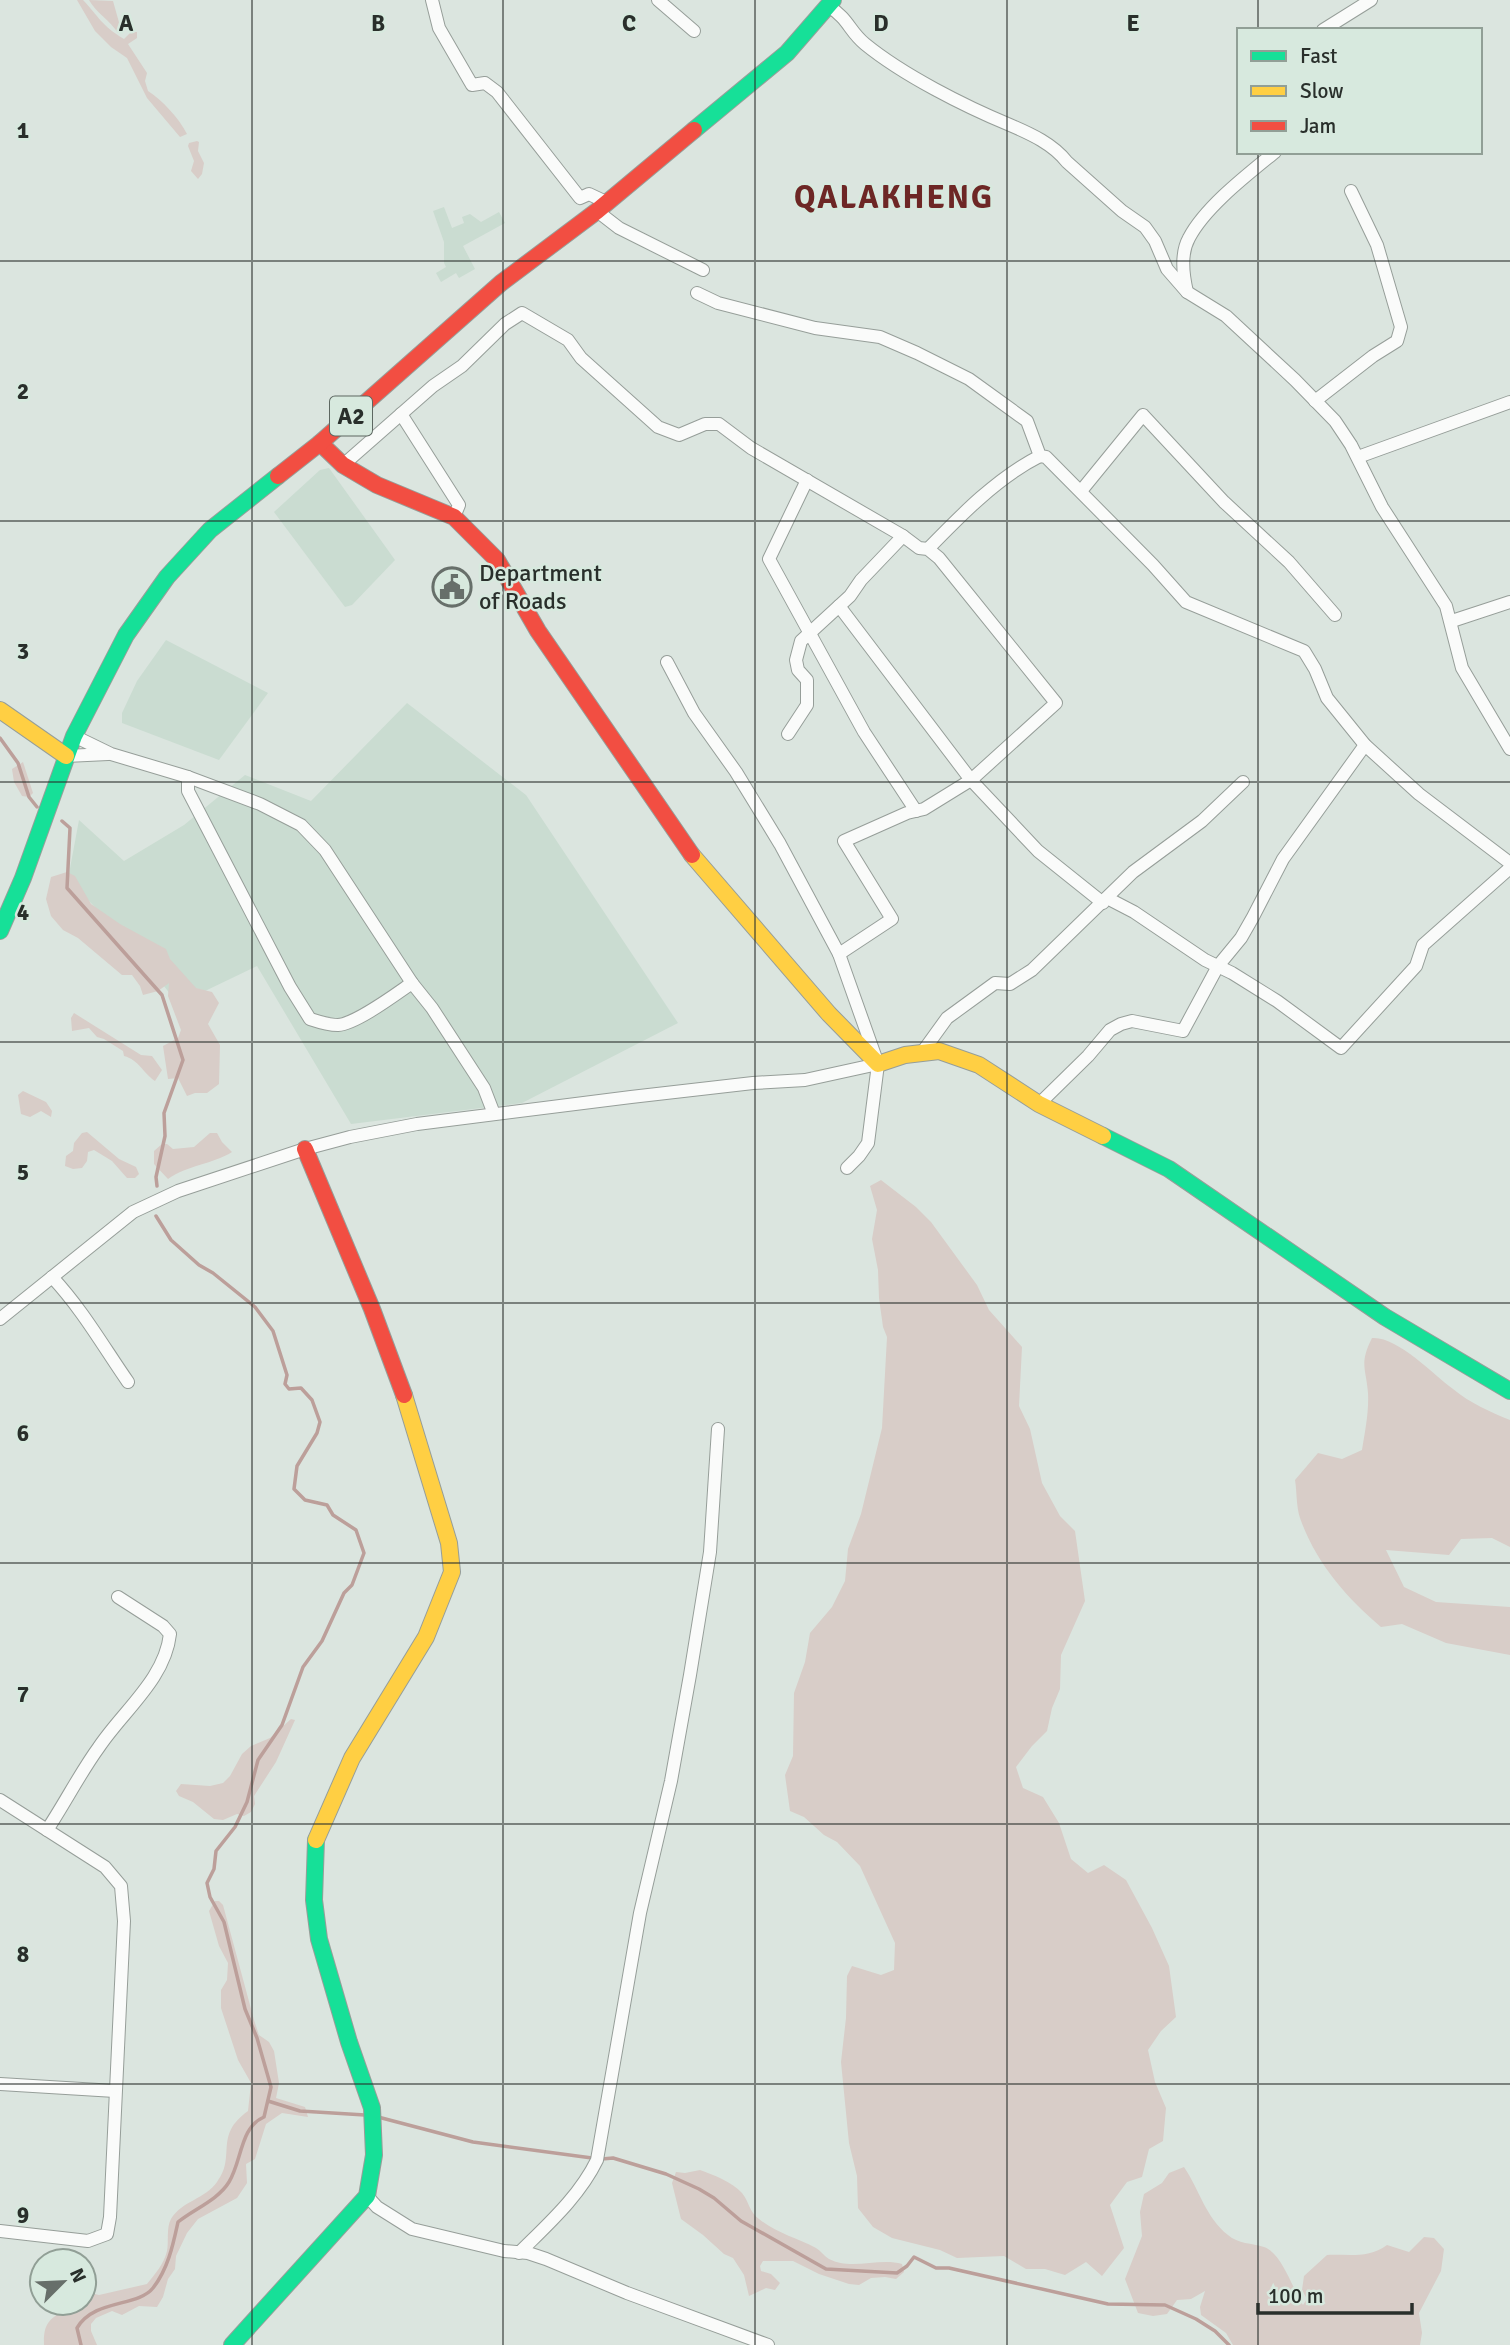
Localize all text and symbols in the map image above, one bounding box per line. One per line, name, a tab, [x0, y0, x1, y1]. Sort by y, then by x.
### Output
text: A	[119, 9, 134, 38]
text: B	[371, 9, 385, 38]
text: C	[622, 9, 636, 38]
text: D	[873, 9, 889, 38]
text: E	[1126, 9, 1140, 38]
legend	[1237, 28, 1482, 154]
text: Fast	[1300, 43, 1337, 69]
text: Slow	[1300, 78, 1344, 104]
text: Jam	[1300, 113, 1336, 139]
text: 1	[17, 116, 29, 145]
district label: QALAKHENG	[794, 178, 994, 217]
text: 2	[17, 377, 29, 406]
road number: A2	[330, 396, 372, 436]
place label: Department of Roads	[479, 558, 602, 616]
public building icon: Department of Roads	[431, 566, 473, 608]
text: 3	[17, 637, 29, 666]
text: 4	[17, 898, 29, 927]
text: 5	[17, 1158, 29, 1187]
text: 6	[17, 1419, 29, 1448]
text: 7	[17, 1680, 29, 1709]
text: 8	[17, 1940, 29, 1969]
text: 9	[17, 2201, 29, 2230]
north arrow	[28, 2247, 98, 2317]
text: N	[64, 2265, 91, 2286]
scale bar	[1258, 2272, 1412, 2316]
text: 100 m	[1268, 2283, 1323, 2309]

